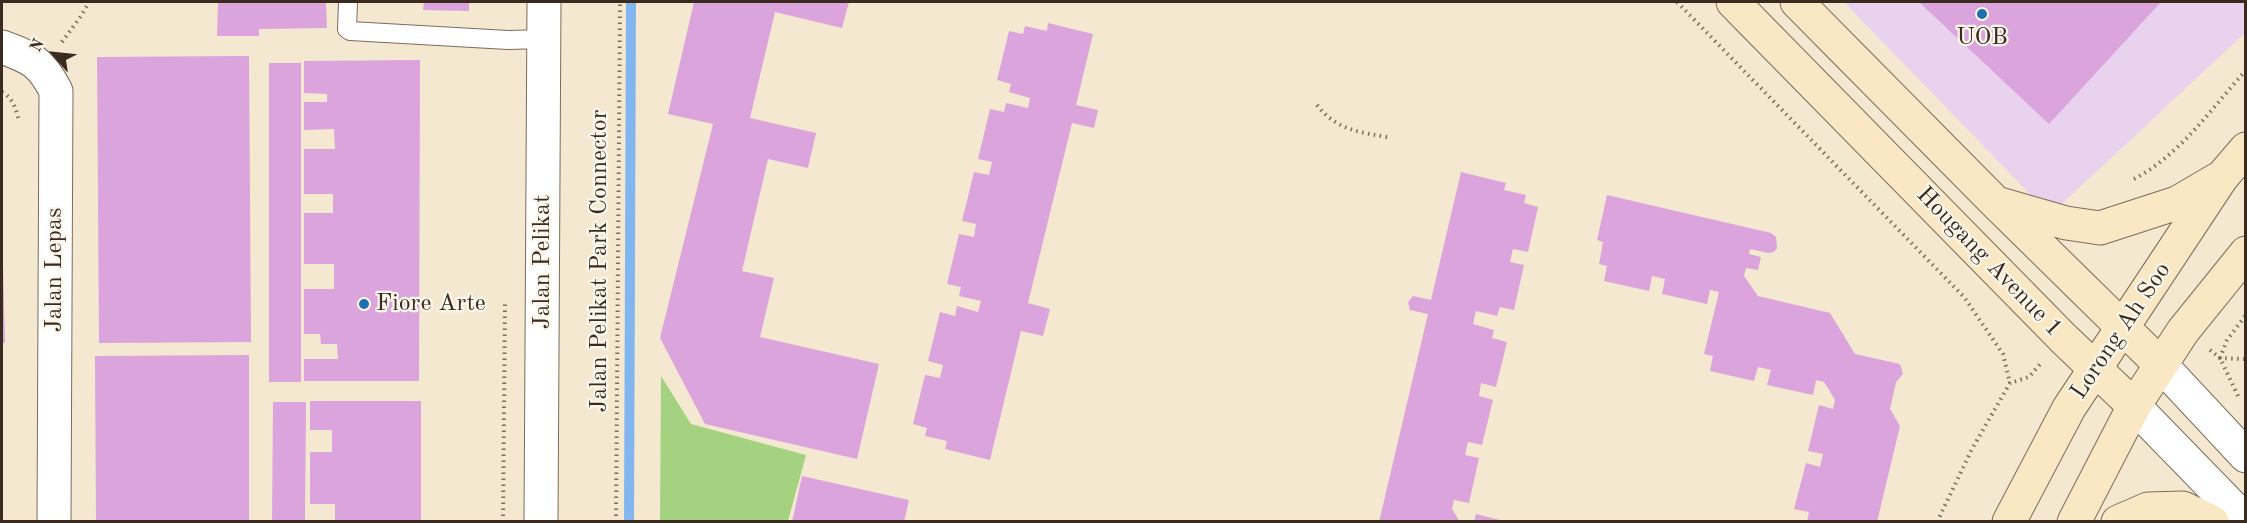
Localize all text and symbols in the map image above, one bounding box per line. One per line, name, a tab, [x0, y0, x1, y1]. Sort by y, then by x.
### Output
marker: UOB	[1975, 7, 1989, 21]
north arrow	[24, 24, 84, 84]
place label: UOB	[1956, 24, 2008, 52]
text: N	[28, 37, 48, 55]
street label: Jalan Pelikat Park Connector	[586, 109, 614, 413]
street label: Hougang Avenue 1	[1910, 181, 2068, 343]
street label: Jalan Pelikat	[529, 195, 557, 329]
street label: Jalan Lepas	[41, 208, 69, 332]
street label: Lorong Ah Soo	[2065, 257, 2177, 405]
place label: Fiore Arte	[376, 290, 486, 318]
marker: Fiore Arte	[357, 297, 371, 311]

